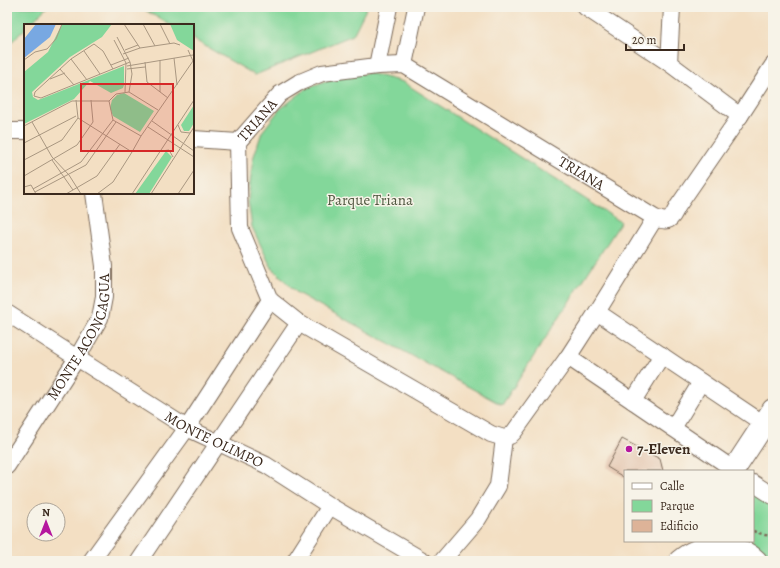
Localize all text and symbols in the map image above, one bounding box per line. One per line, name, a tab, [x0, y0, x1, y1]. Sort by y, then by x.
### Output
inset map	[24, 24, 194, 194]
scale bar	[626, 26, 684, 52]
text: 20 m	[632, 32, 656, 48]
street label: TRIANA	[233, 94, 282, 146]
street label: TRIANA	[555, 151, 609, 195]
park label: Parque Triana	[327, 190, 413, 210]
street label: MONTE ACONCAGUA	[42, 273, 115, 404]
street label: MONTE OLIMPO	[161, 406, 267, 472]
place label: 7-Eleven	[637, 439, 691, 459]
marker: 7-Eleven	[624, 444, 634, 454]
legend	[624, 470, 754, 542]
text: Calle	[660, 478, 684, 494]
text: Parque	[660, 498, 695, 514]
north arrow	[26, 502, 66, 542]
text: N	[42, 505, 50, 520]
text: Edificio	[660, 518, 698, 534]

